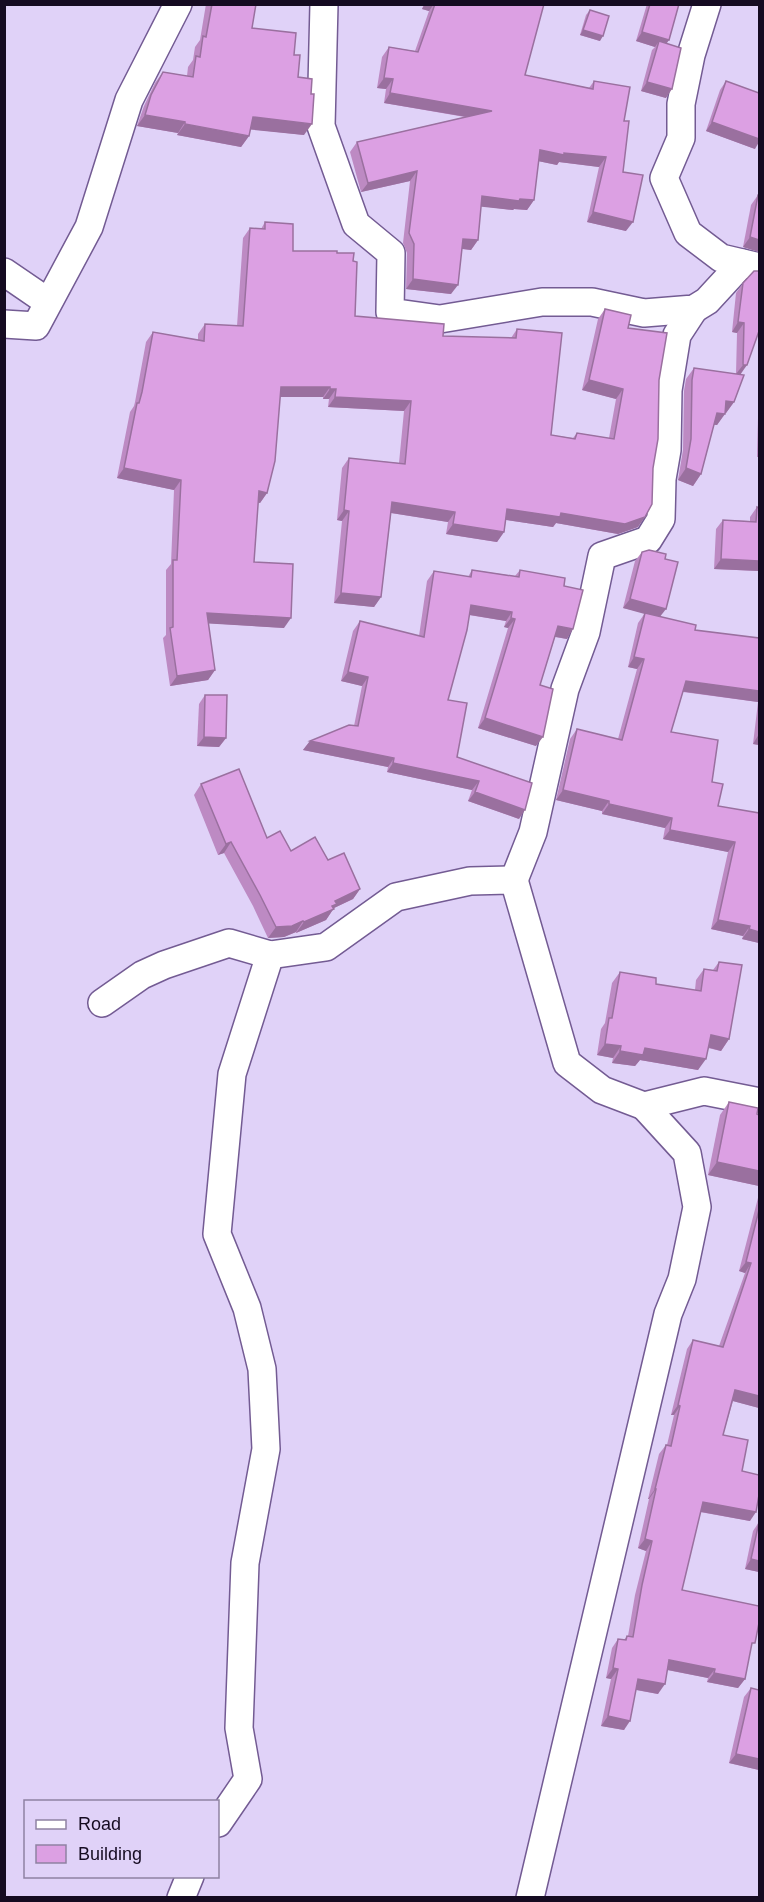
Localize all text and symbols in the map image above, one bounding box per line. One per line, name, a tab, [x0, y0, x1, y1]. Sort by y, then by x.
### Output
legend	[24, 1800, 219, 1878]
text: Road	[78, 1814, 121, 1834]
text: Building	[78, 1844, 142, 1864]

